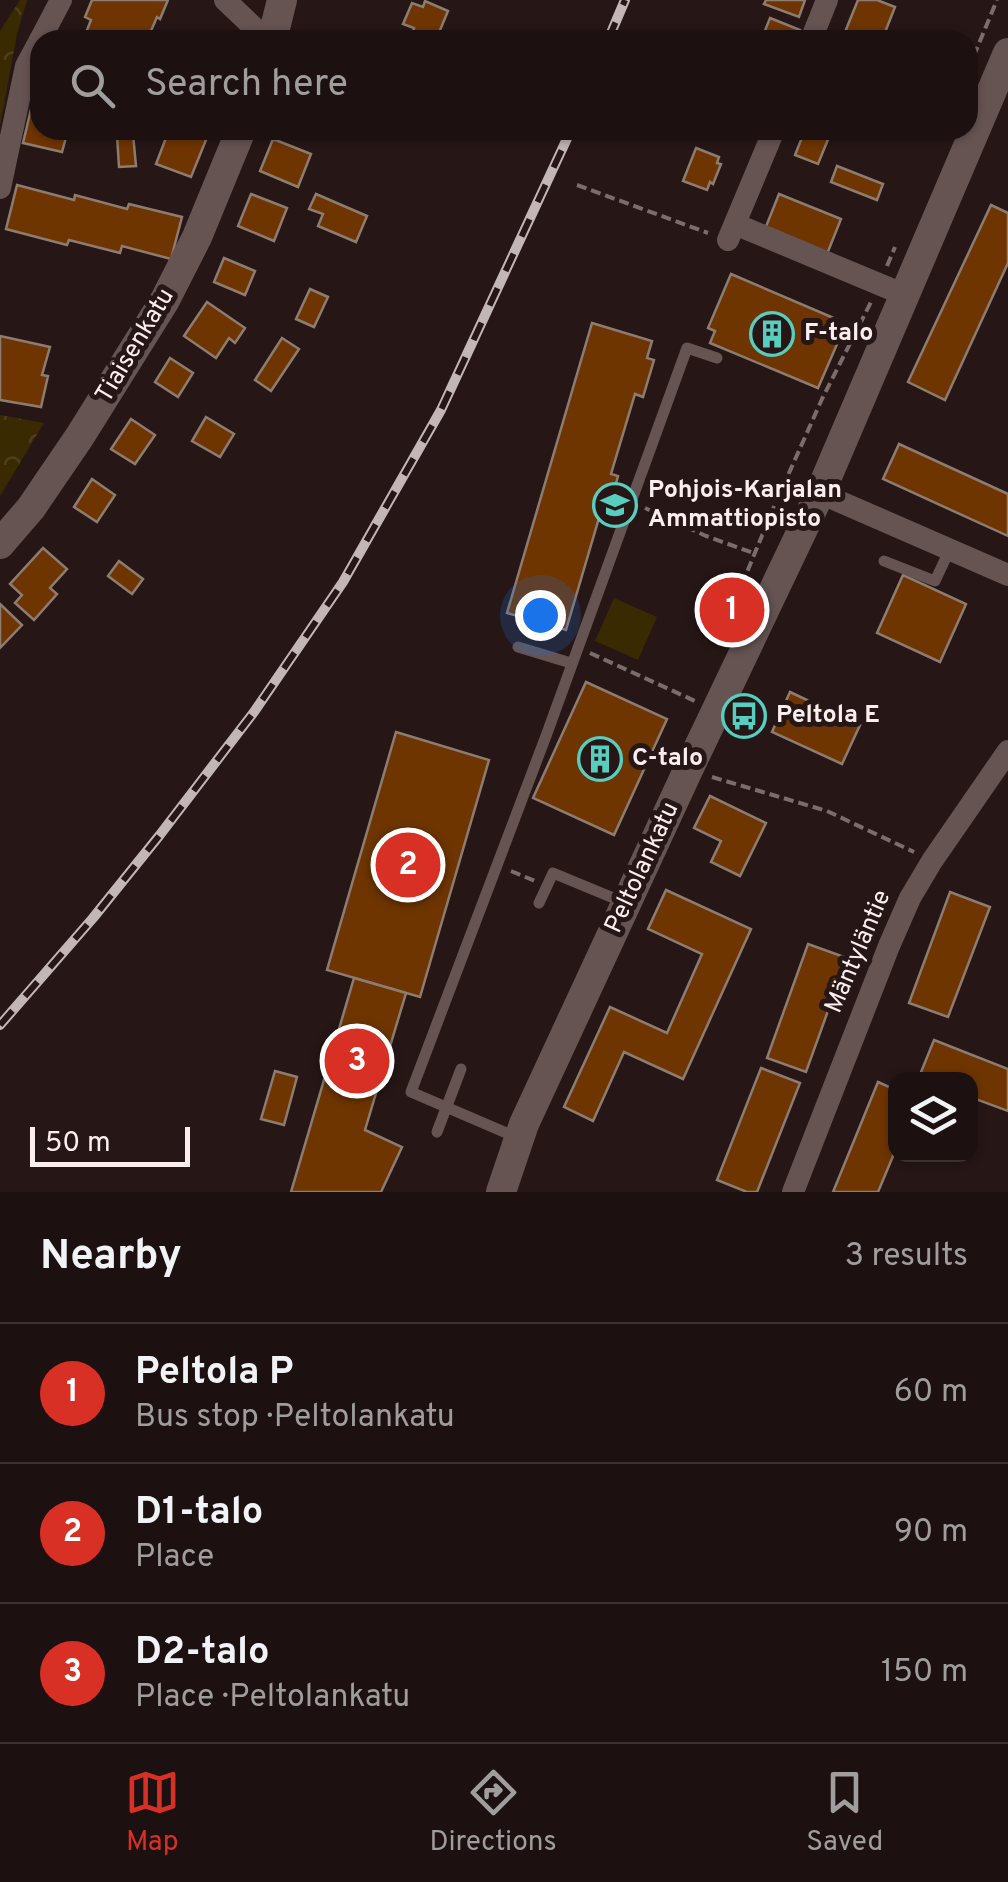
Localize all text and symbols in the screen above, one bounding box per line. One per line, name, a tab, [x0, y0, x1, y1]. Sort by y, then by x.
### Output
search box	[30, 30, 978, 140]
icon: search	[65, 58, 120, 113]
text: Search here	[145, 61, 348, 110]
street label: Tiaisenkatu	[89, 283, 183, 409]
building icon: F-talo	[749, 311, 795, 357]
place label: F-talo	[804, 318, 873, 350]
place label: Pohjois-Karjalan Ammattiopisto	[648, 475, 842, 536]
school or university icon: Pohjois-Karjalan Ammattiopisto	[592, 482, 638, 528]
pin: 1	[700, 572, 764, 648]
your location	[515, 590, 566, 641]
bus stop icon: Peltola E	[721, 693, 767, 739]
place label: Peltola E	[776, 700, 880, 732]
building icon: C-talo	[577, 736, 623, 782]
place label: C-talo	[632, 743, 703, 775]
street label: Peltolankatu	[599, 797, 687, 939]
pin: 2	[376, 828, 440, 902]
street label: Mäntyläntie	[819, 886, 899, 1018]
pin: 3	[324, 1024, 390, 1098]
map controls	[888, 1072, 978, 1162]
button: layers	[888, 1072, 978, 1162]
scale bar	[30, 1122, 190, 1166]
text: 50 m	[45, 1126, 111, 1162]
text: Nearby	[40, 1231, 182, 1284]
text: 3 results	[845, 1237, 968, 1277]
text: Peltola P	[135, 1349, 293, 1398]
text: 1	[66, 1373, 79, 1413]
text: 60 m	[894, 1373, 968, 1413]
text: Bus stop · Peltolankatu	[135, 1398, 455, 1438]
text: D1-talo	[135, 1489, 263, 1538]
text: 2	[63, 1513, 82, 1553]
text: 90 m	[894, 1513, 968, 1553]
text: Place	[135, 1538, 214, 1578]
text: D2-talo	[135, 1629, 270, 1678]
text: 3	[63, 1653, 82, 1693]
text: 150 m	[881, 1653, 968, 1693]
text: Place · Peltolankatu	[135, 1678, 410, 1718]
tab: Map	[125, 1765, 180, 1861]
tab: Directions	[429, 1765, 557, 1861]
tab: Saved	[806, 1765, 883, 1861]

